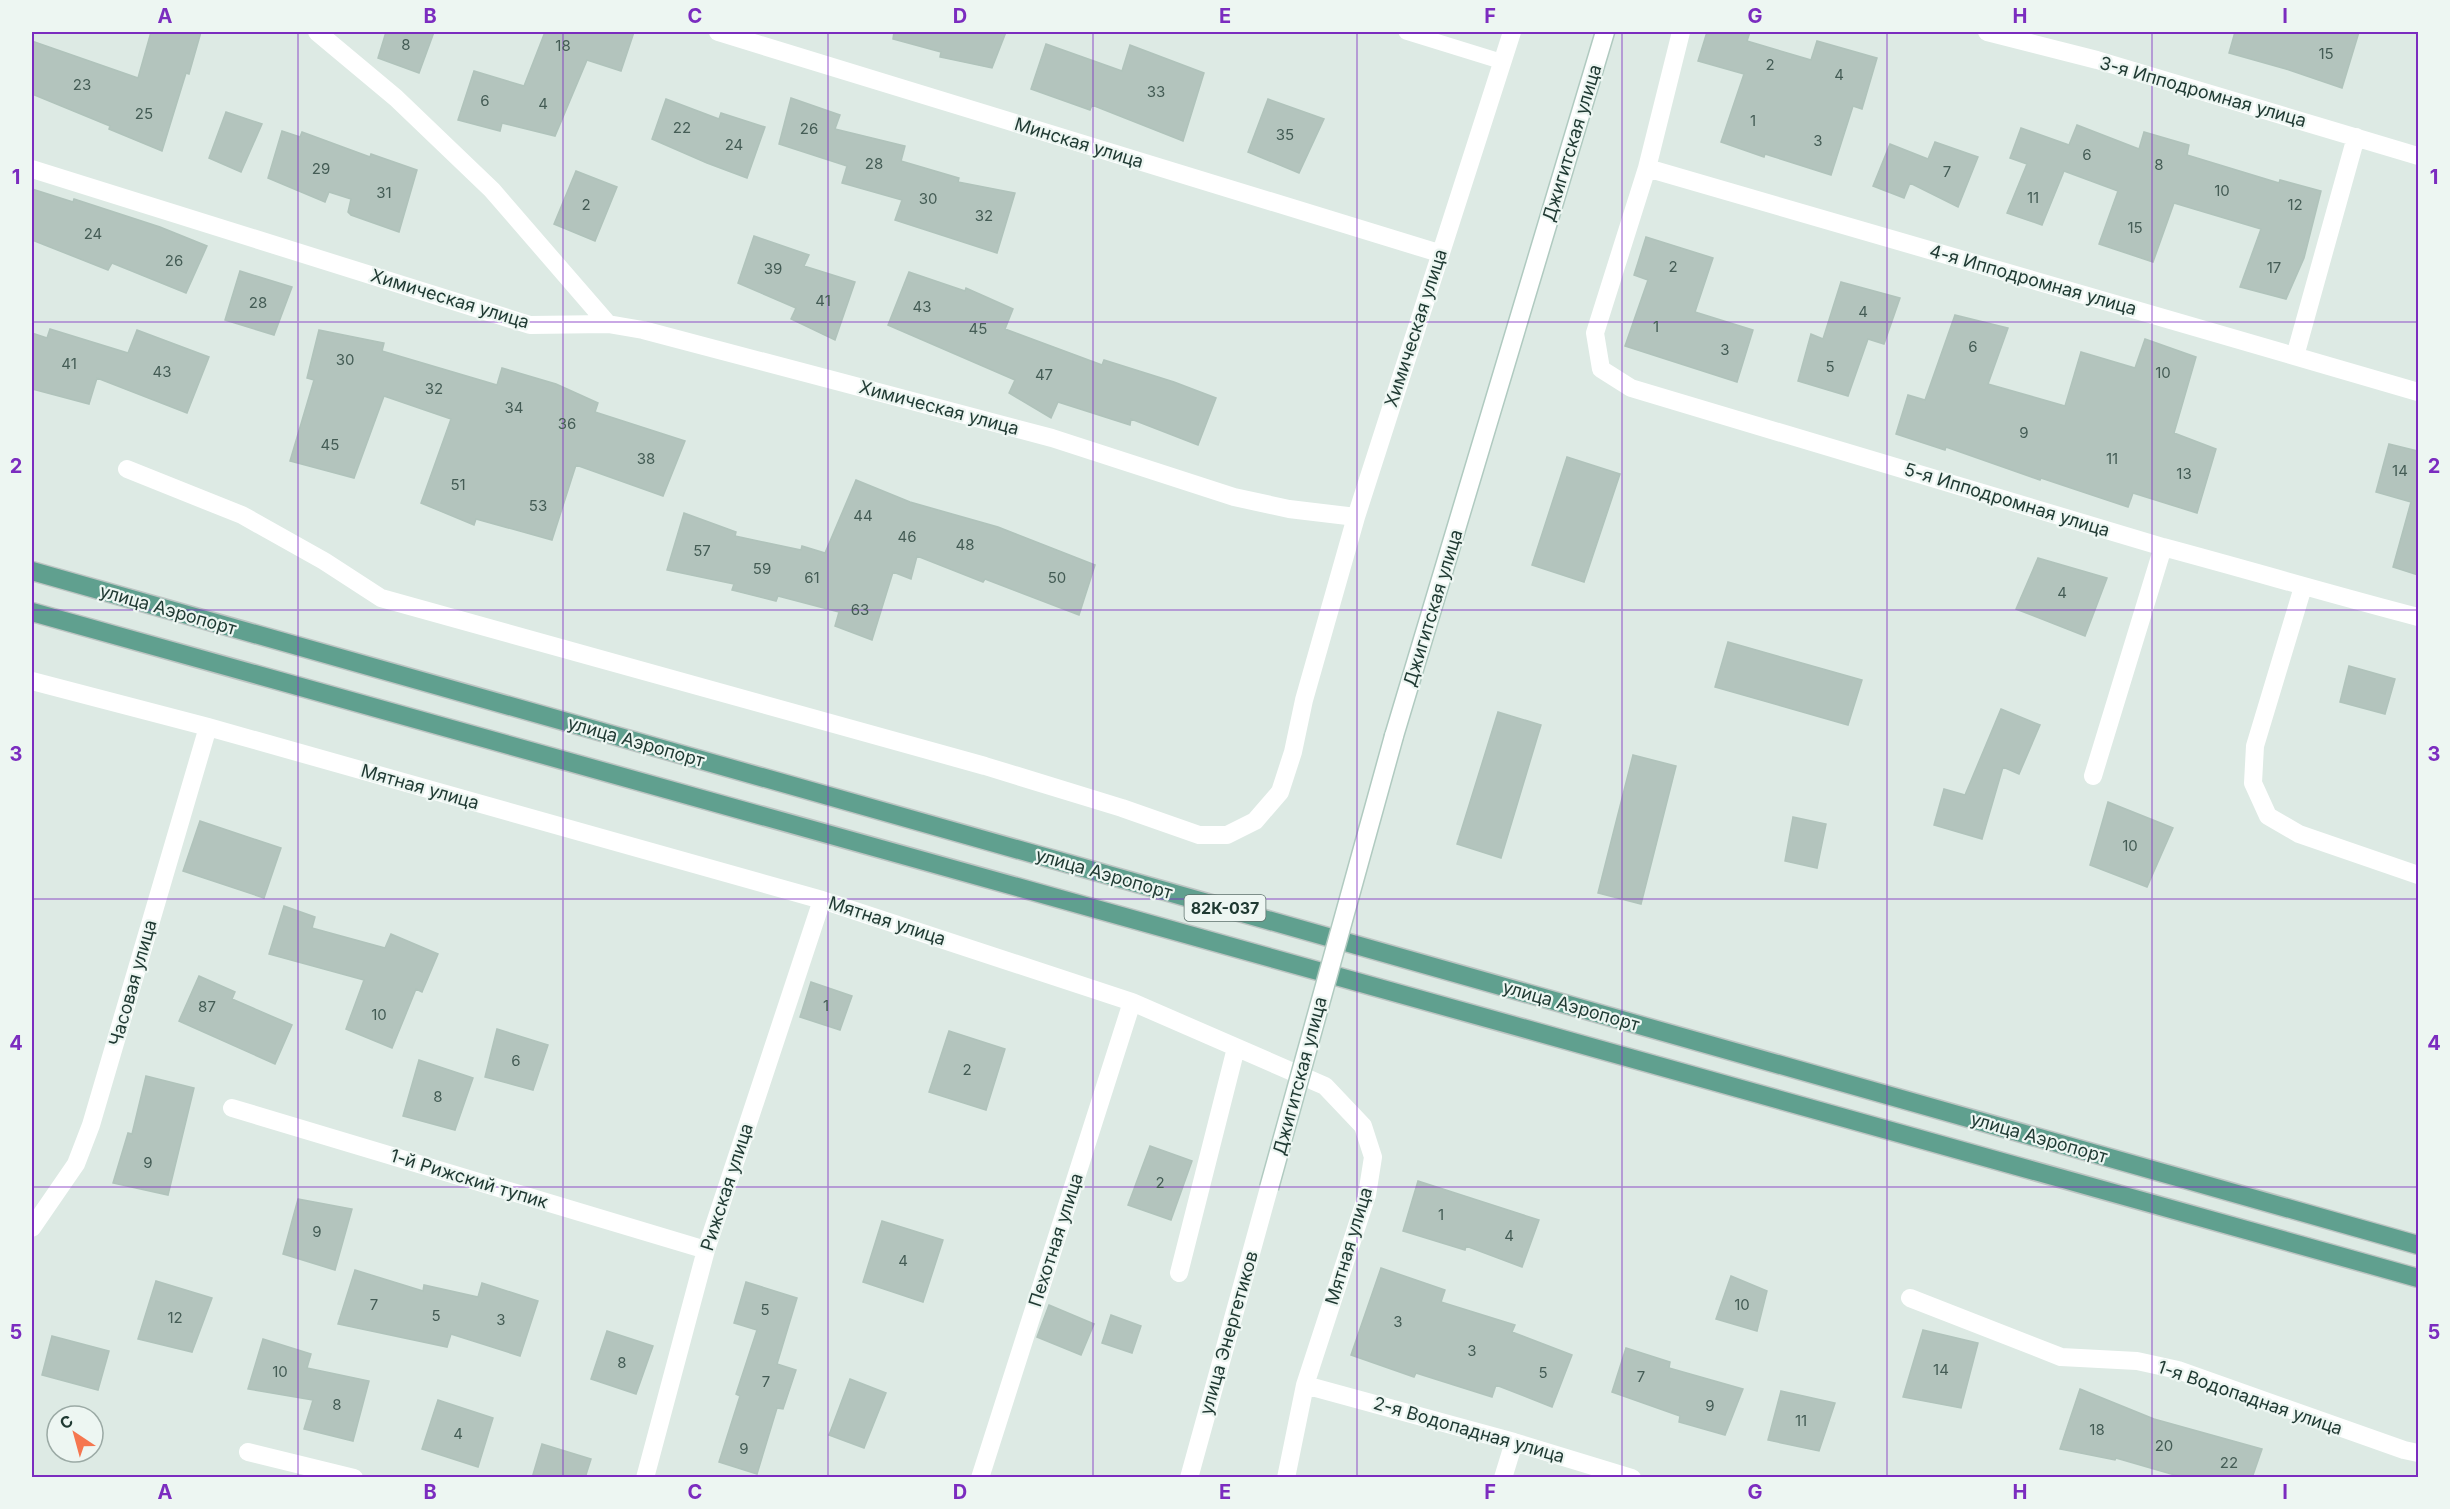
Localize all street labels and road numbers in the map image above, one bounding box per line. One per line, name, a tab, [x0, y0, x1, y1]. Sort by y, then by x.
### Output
street label: 3-я Ипподромная улица	[2097, 52, 2309, 131]
street label: Джигитская улица	[1538, 62, 1605, 224]
street label: Минская улица	[1012, 113, 1146, 172]
street label: 4-я Ипподромная улица	[1927, 240, 2139, 319]
street label: Химическая улица	[1380, 246, 1451, 409]
street label: Химическая улица	[368, 264, 532, 333]
street label: Химическая улица	[857, 376, 1021, 439]
street label: 5-я Ипподромная улица	[1902, 458, 2112, 541]
street label: Джигитская улица	[1399, 527, 1466, 689]
street label: улица Аэропорт	[97, 580, 240, 639]
street label: улица Аэропорт	[565, 712, 708, 771]
street label: Мятная улица	[359, 760, 482, 813]
street label: улица Аэропорт	[1033, 844, 1176, 903]
street label: Мятная улица	[826, 892, 948, 949]
road number: 82К-037	[1184, 895, 1266, 921]
street label: Часовая улица	[104, 917, 161, 1048]
street label: улица Аэропорт	[1500, 976, 1643, 1035]
street label: Джигитская улица	[1268, 994, 1331, 1157]
street label: улица Аэропорт	[1968, 1108, 2111, 1167]
street label: Рижская улица	[696, 1121, 757, 1253]
street label: 1-й Рижский тупик	[388, 1145, 551, 1213]
street label: Пехотная улица	[1024, 1170, 1087, 1309]
street label: Мятная улица	[1321, 1185, 1376, 1307]
street label: улица Энергетиков	[1195, 1249, 1262, 1417]
street label: 1-я Водопадная улица	[2155, 1356, 2345, 1439]
street label: 2-я Водопадная улица	[1371, 1392, 1567, 1467]

